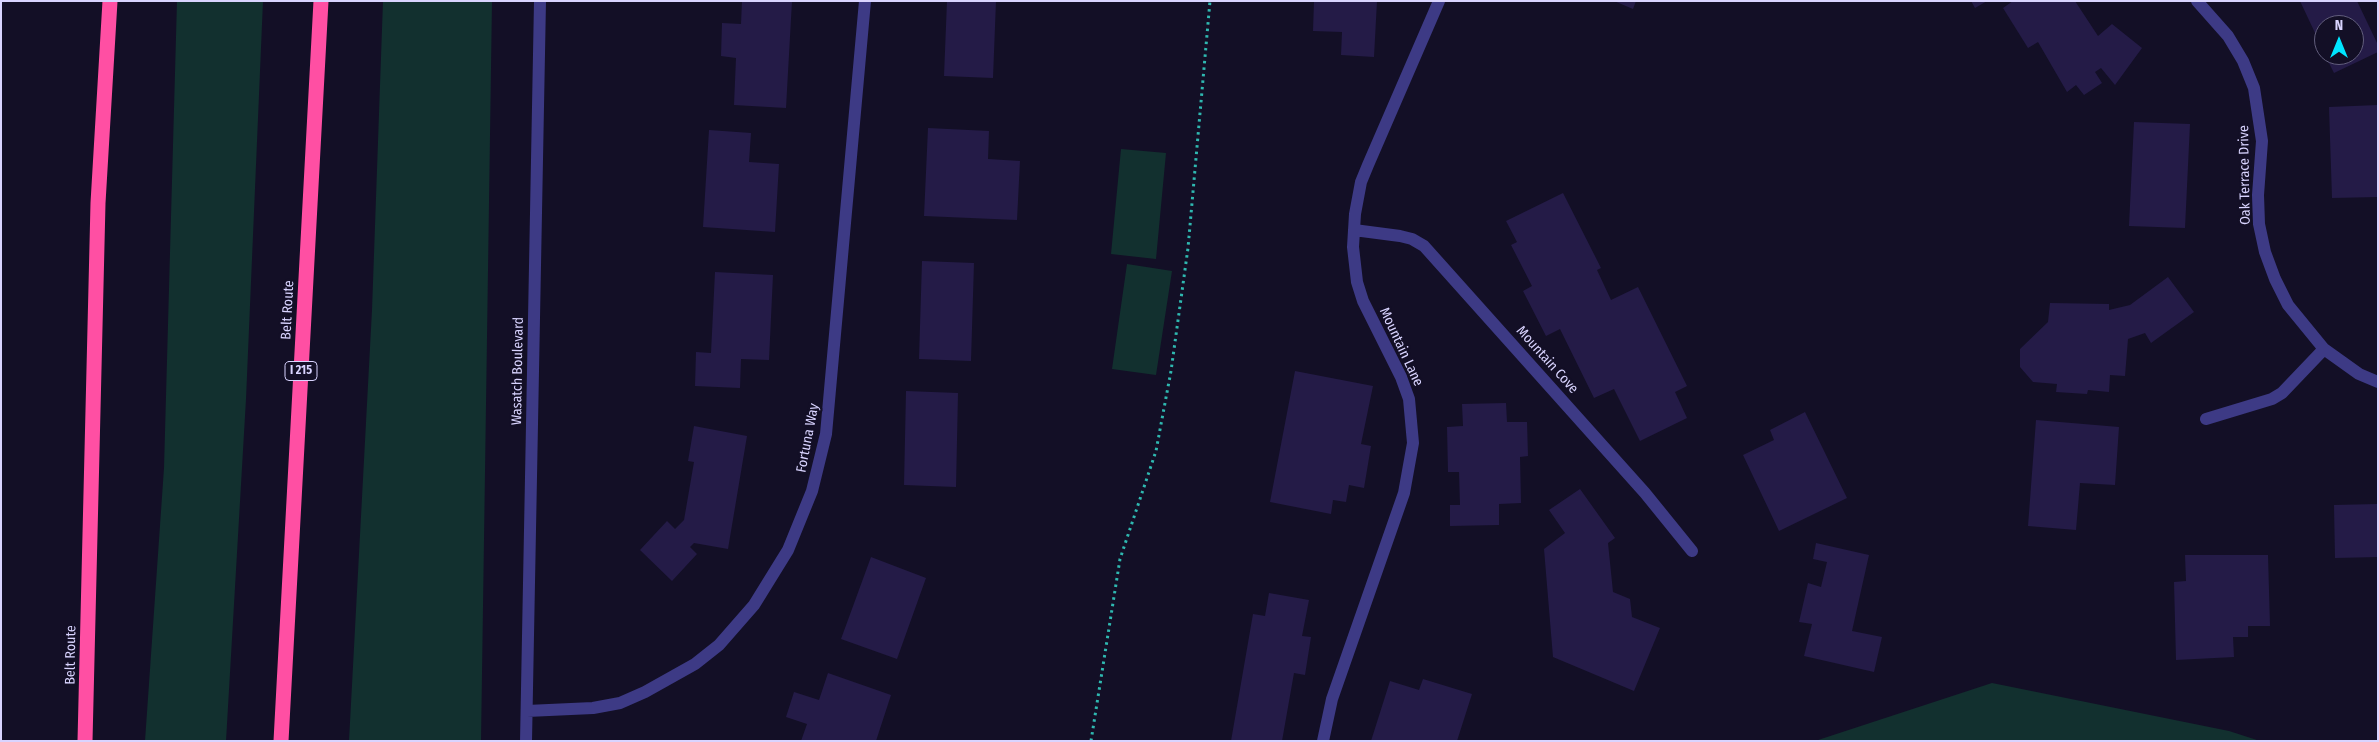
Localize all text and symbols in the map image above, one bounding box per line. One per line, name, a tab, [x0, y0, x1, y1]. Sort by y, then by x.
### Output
north arrow	[2314, 15, 2364, 65]
text: N	[2335, 17, 2343, 34]
street label: Oak Terrace Drive	[2236, 125, 2254, 225]
street label: Belt Route	[278, 280, 298, 340]
street label: Mountain Lane	[1375, 305, 1427, 389]
street label: Wasatch Boulevard	[509, 317, 527, 425]
street label: Mountain Cove	[1512, 323, 1582, 397]
road number: I 215	[285, 362, 317, 381]
street label: Fortuna Way	[793, 402, 823, 474]
street label: Belt Route	[62, 625, 80, 685]

